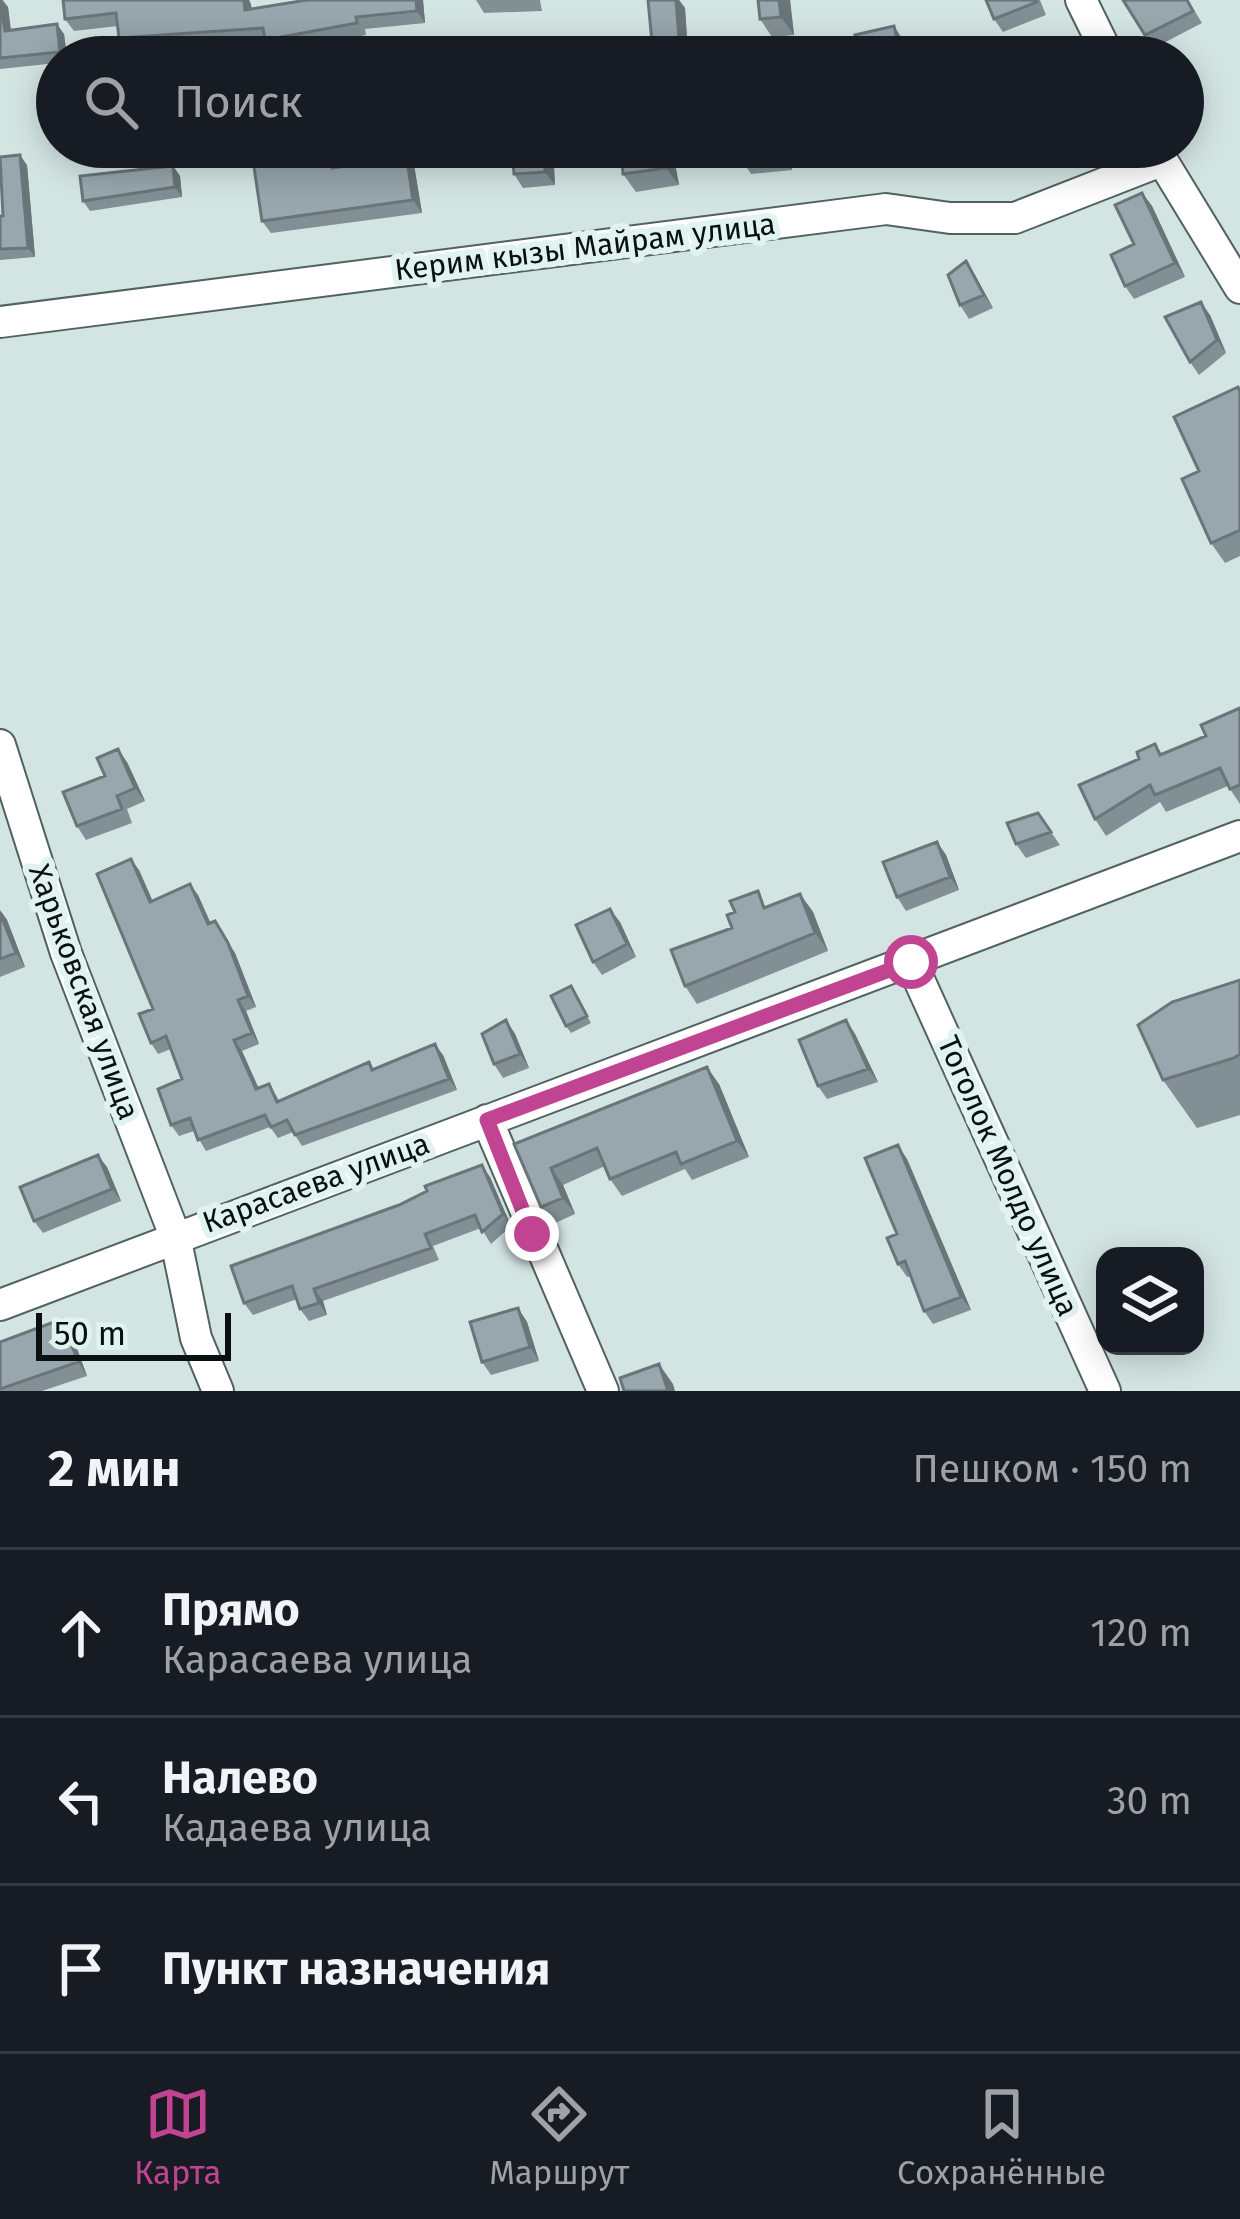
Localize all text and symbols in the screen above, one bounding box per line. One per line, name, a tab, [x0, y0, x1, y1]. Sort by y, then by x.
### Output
search box	[36, 36, 1204, 168]
icon: search	[78, 69, 144, 135]
text: Поиск	[174, 75, 303, 129]
street label: Керим кызы Майрам улица	[393, 206, 777, 288]
street label: Харьковская улица	[21, 859, 147, 1125]
route start	[884, 935, 938, 989]
street label: Тоголок Молдо улица	[930, 1030, 1086, 1322]
street label: Карасаева улица	[198, 1125, 434, 1241]
route end	[505, 1207, 559, 1261]
map controls	[1096, 1247, 1204, 1355]
button: layers	[1096, 1247, 1204, 1355]
scale bar	[36, 1307, 231, 1360]
text: 50 m	[54, 1314, 126, 1354]
text: 2 мин	[48, 1438, 181, 1500]
text: Пешком · 150 m	[913, 1446, 1192, 1492]
text: Прямо	[162, 1583, 300, 1637]
icon: ahead	[48, 1600, 114, 1666]
text: 120 m	[1090, 1610, 1192, 1656]
text: Карасаева улица	[162, 1637, 472, 1683]
text: Налево	[162, 1751, 318, 1805]
icon: left	[48, 1768, 114, 1834]
text: 30 m	[1107, 1778, 1192, 1824]
text: Кадаева улица	[162, 1805, 432, 1851]
icon: arrive	[48, 1936, 114, 2002]
text: Пункт назначения	[162, 1942, 550, 1996]
tab: Карта	[134, 2081, 221, 2193]
tab: Маршрут	[489, 2081, 629, 2193]
tab: Сохранённые	[897, 2081, 1106, 2193]

